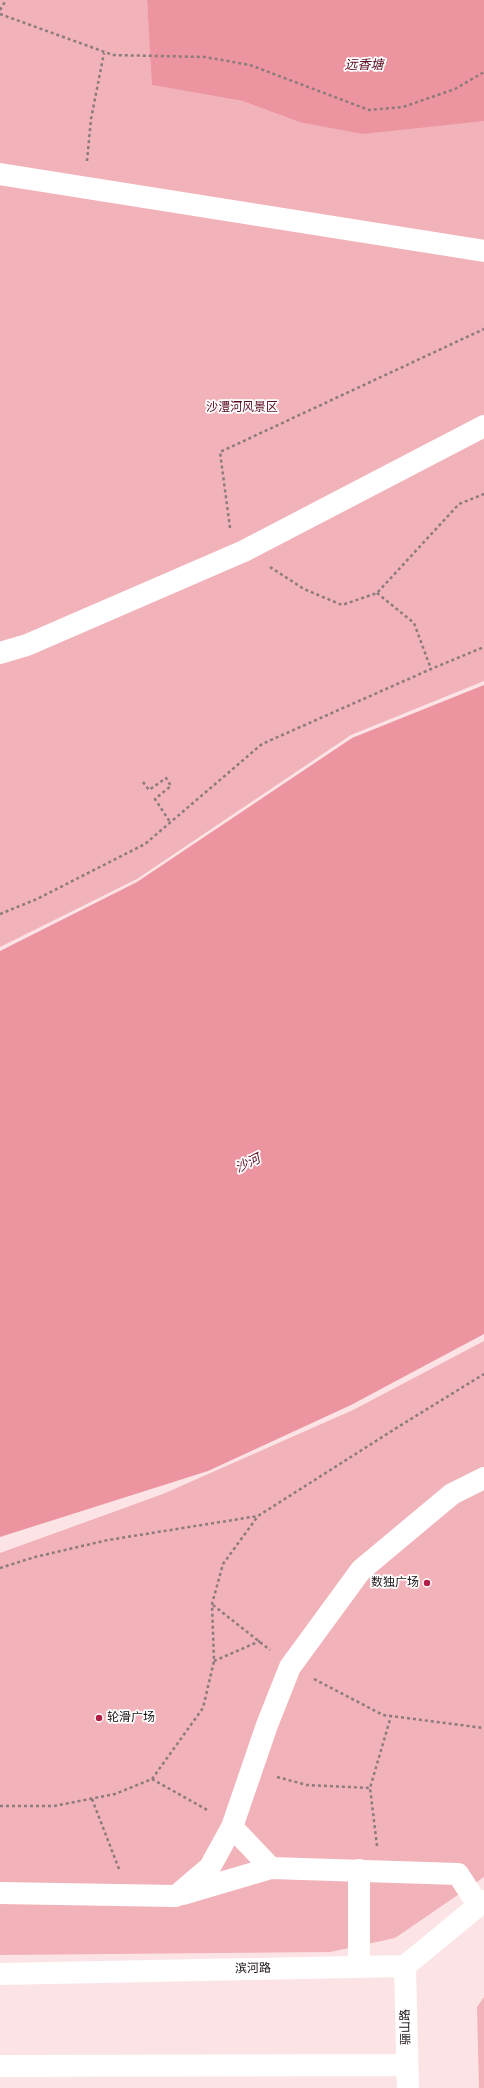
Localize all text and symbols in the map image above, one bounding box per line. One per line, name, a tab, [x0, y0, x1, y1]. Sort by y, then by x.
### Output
water label: 远香塘	[345, 58, 383, 74]
park label: 沙澧河风景区	[206, 401, 278, 415]
water label: 沙河	[233, 1151, 263, 1177]
place label: 数独广场	[371, 1576, 419, 1590]
marker: 数独广场	[422, 1578, 432, 1588]
place label: 轮滑广场	[107, 1711, 155, 1725]
marker: 轮滑广场	[94, 1713, 104, 1723]
street label: 滨河路	[235, 1961, 271, 1977]
street label: 骊山路	[398, 2009, 414, 2045]

